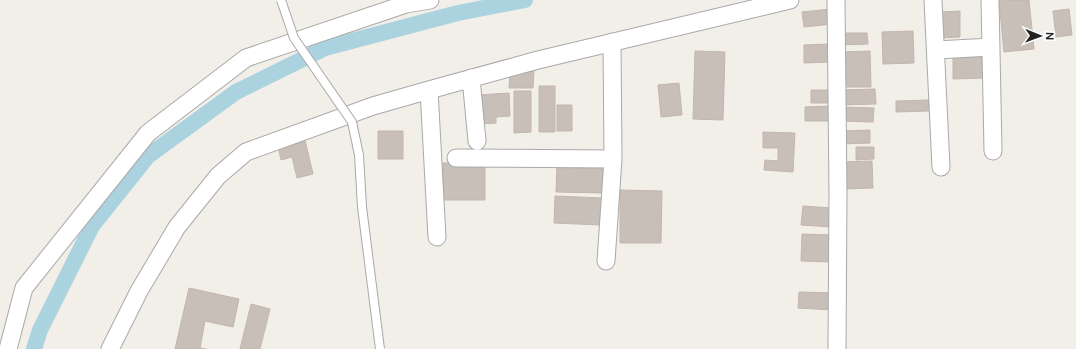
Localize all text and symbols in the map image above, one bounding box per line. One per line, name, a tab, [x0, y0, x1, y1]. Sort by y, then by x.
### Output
north arrow	[1020, 16, 1060, 56]
text: N	[1043, 32, 1057, 40]

